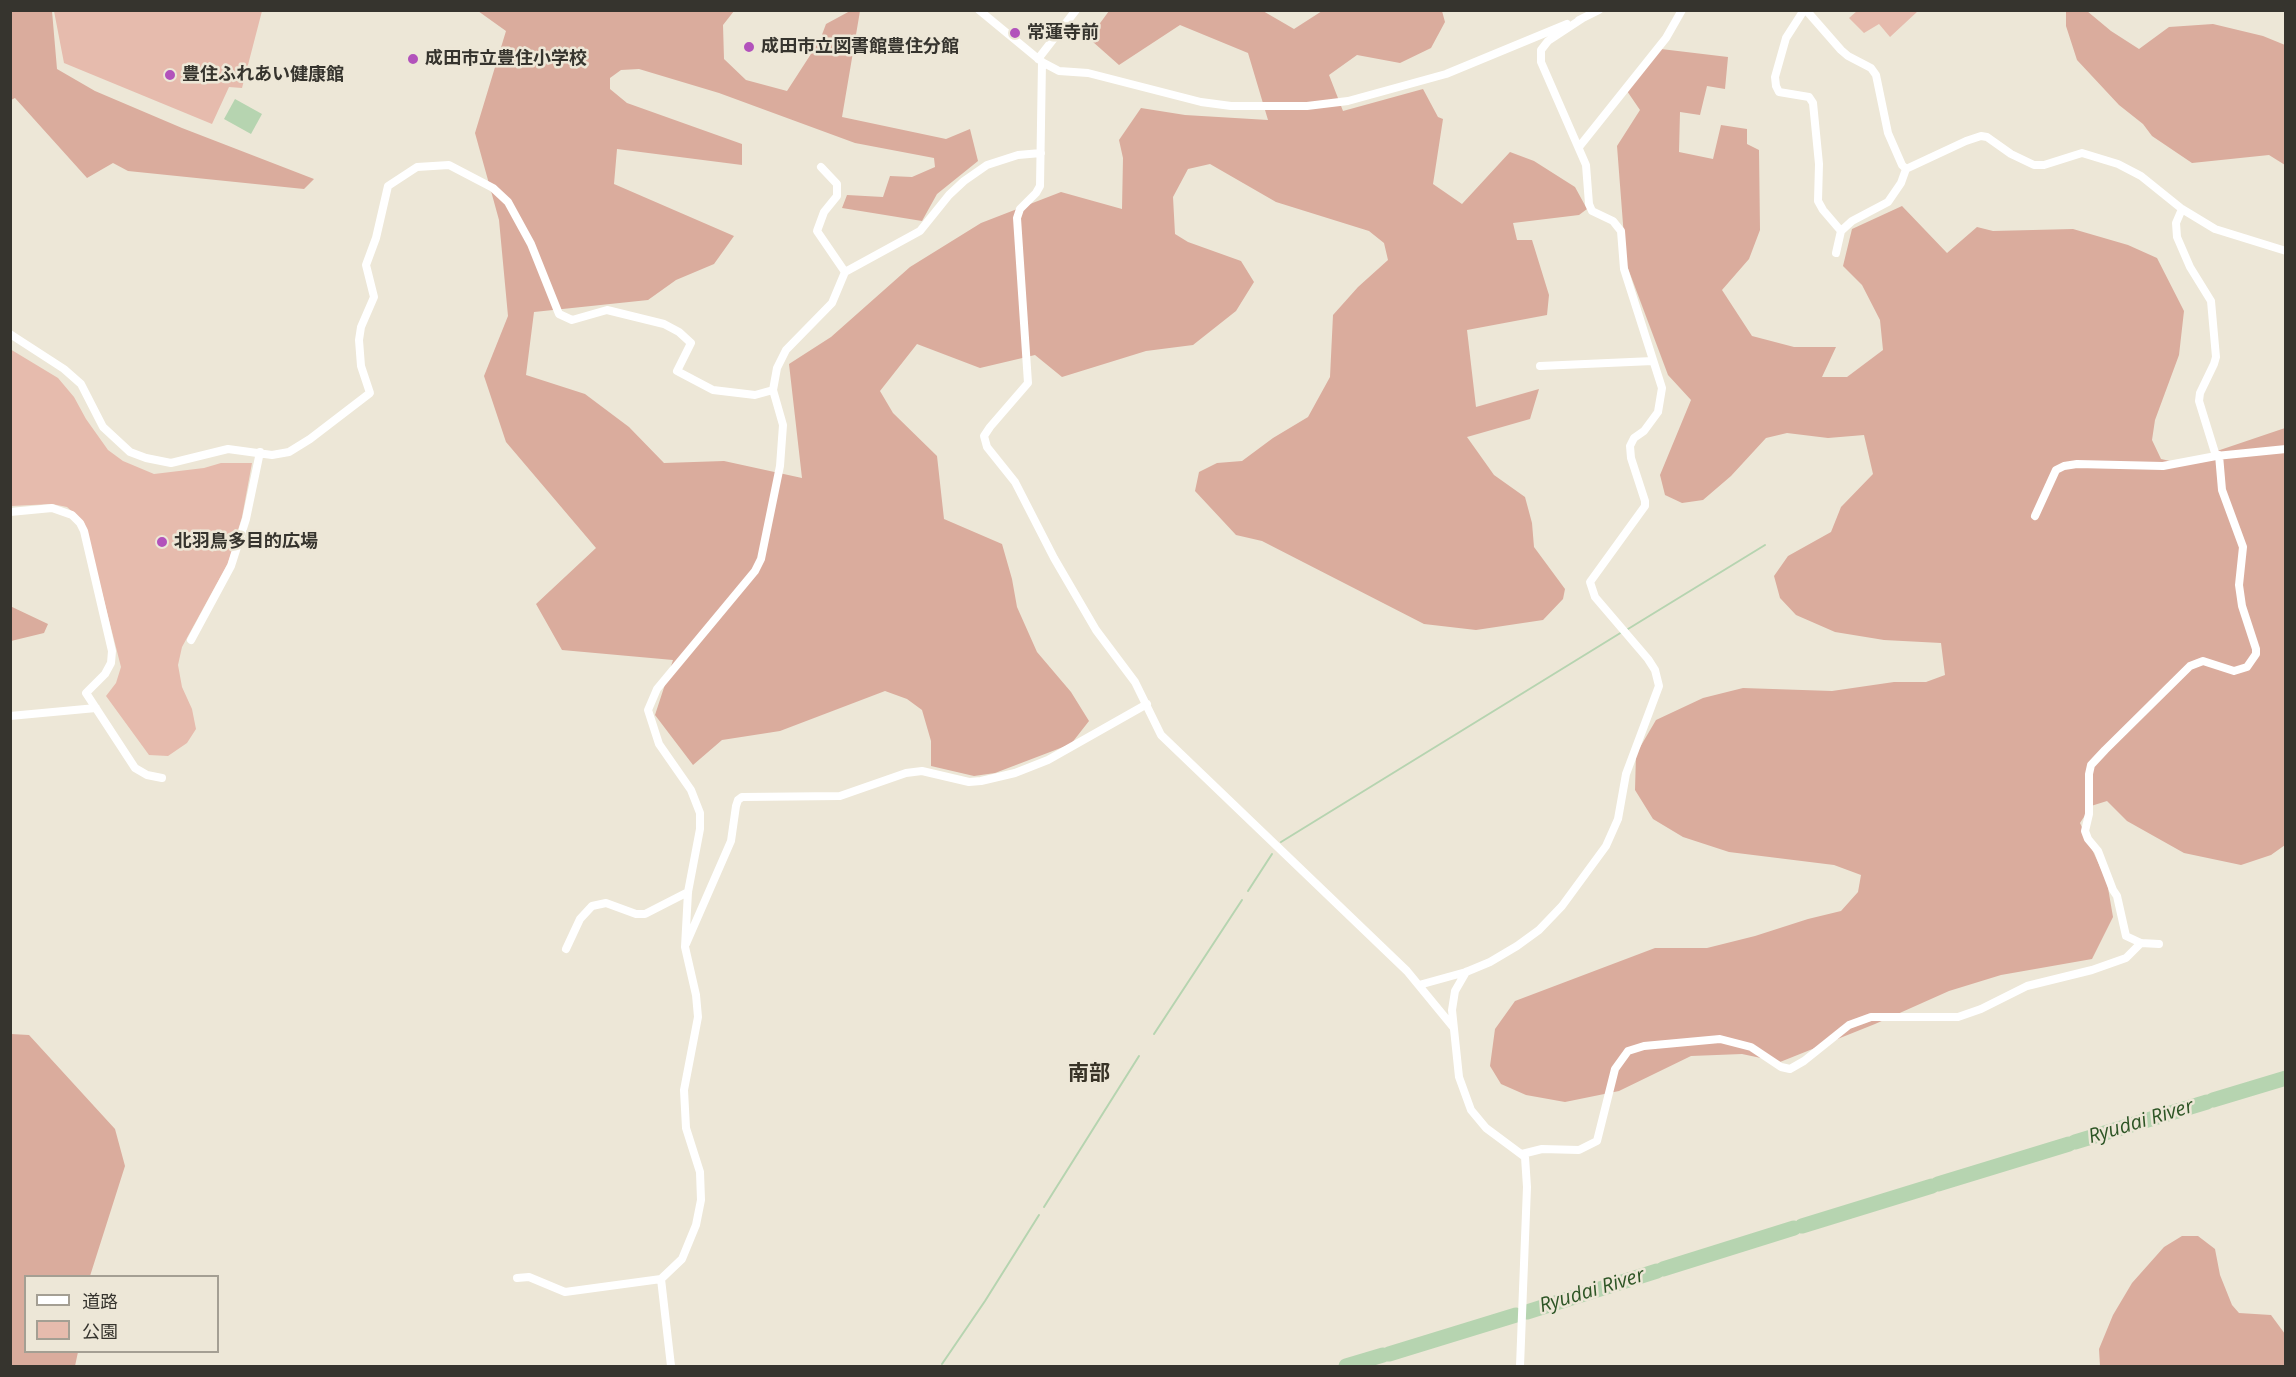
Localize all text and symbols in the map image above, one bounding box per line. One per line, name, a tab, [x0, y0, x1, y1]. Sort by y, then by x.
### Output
place label: 常蓮寺前	[1027, 22, 1099, 44]
marker: 常蓮寺前	[1008, 26, 1022, 40]
place label: 成田市立図書館豊住分館	[761, 36, 959, 58]
marker: 成田市立図書館豊住分館	[742, 40, 756, 54]
place label: 成田市立豊住小学校	[425, 48, 587, 70]
marker: 成田市立豊住小学校	[406, 52, 420, 66]
place label: 豊住ふれあい健康館	[182, 64, 344, 86]
marker: 豊住ふれあい健康館	[163, 68, 177, 82]
place label: 北羽鳥多目的広場	[174, 531, 318, 553]
marker: 北羽鳥多目的広場	[155, 535, 169, 549]
district label: 南部	[1068, 1061, 1110, 1087]
water label: Ryudai River	[2085, 1095, 2197, 1149]
water label: Ryudai River	[1536, 1264, 1648, 1318]
legend	[24, 1275, 219, 1353]
text: 道路	[82, 1289, 118, 1313]
text: 公園	[82, 1319, 118, 1343]

